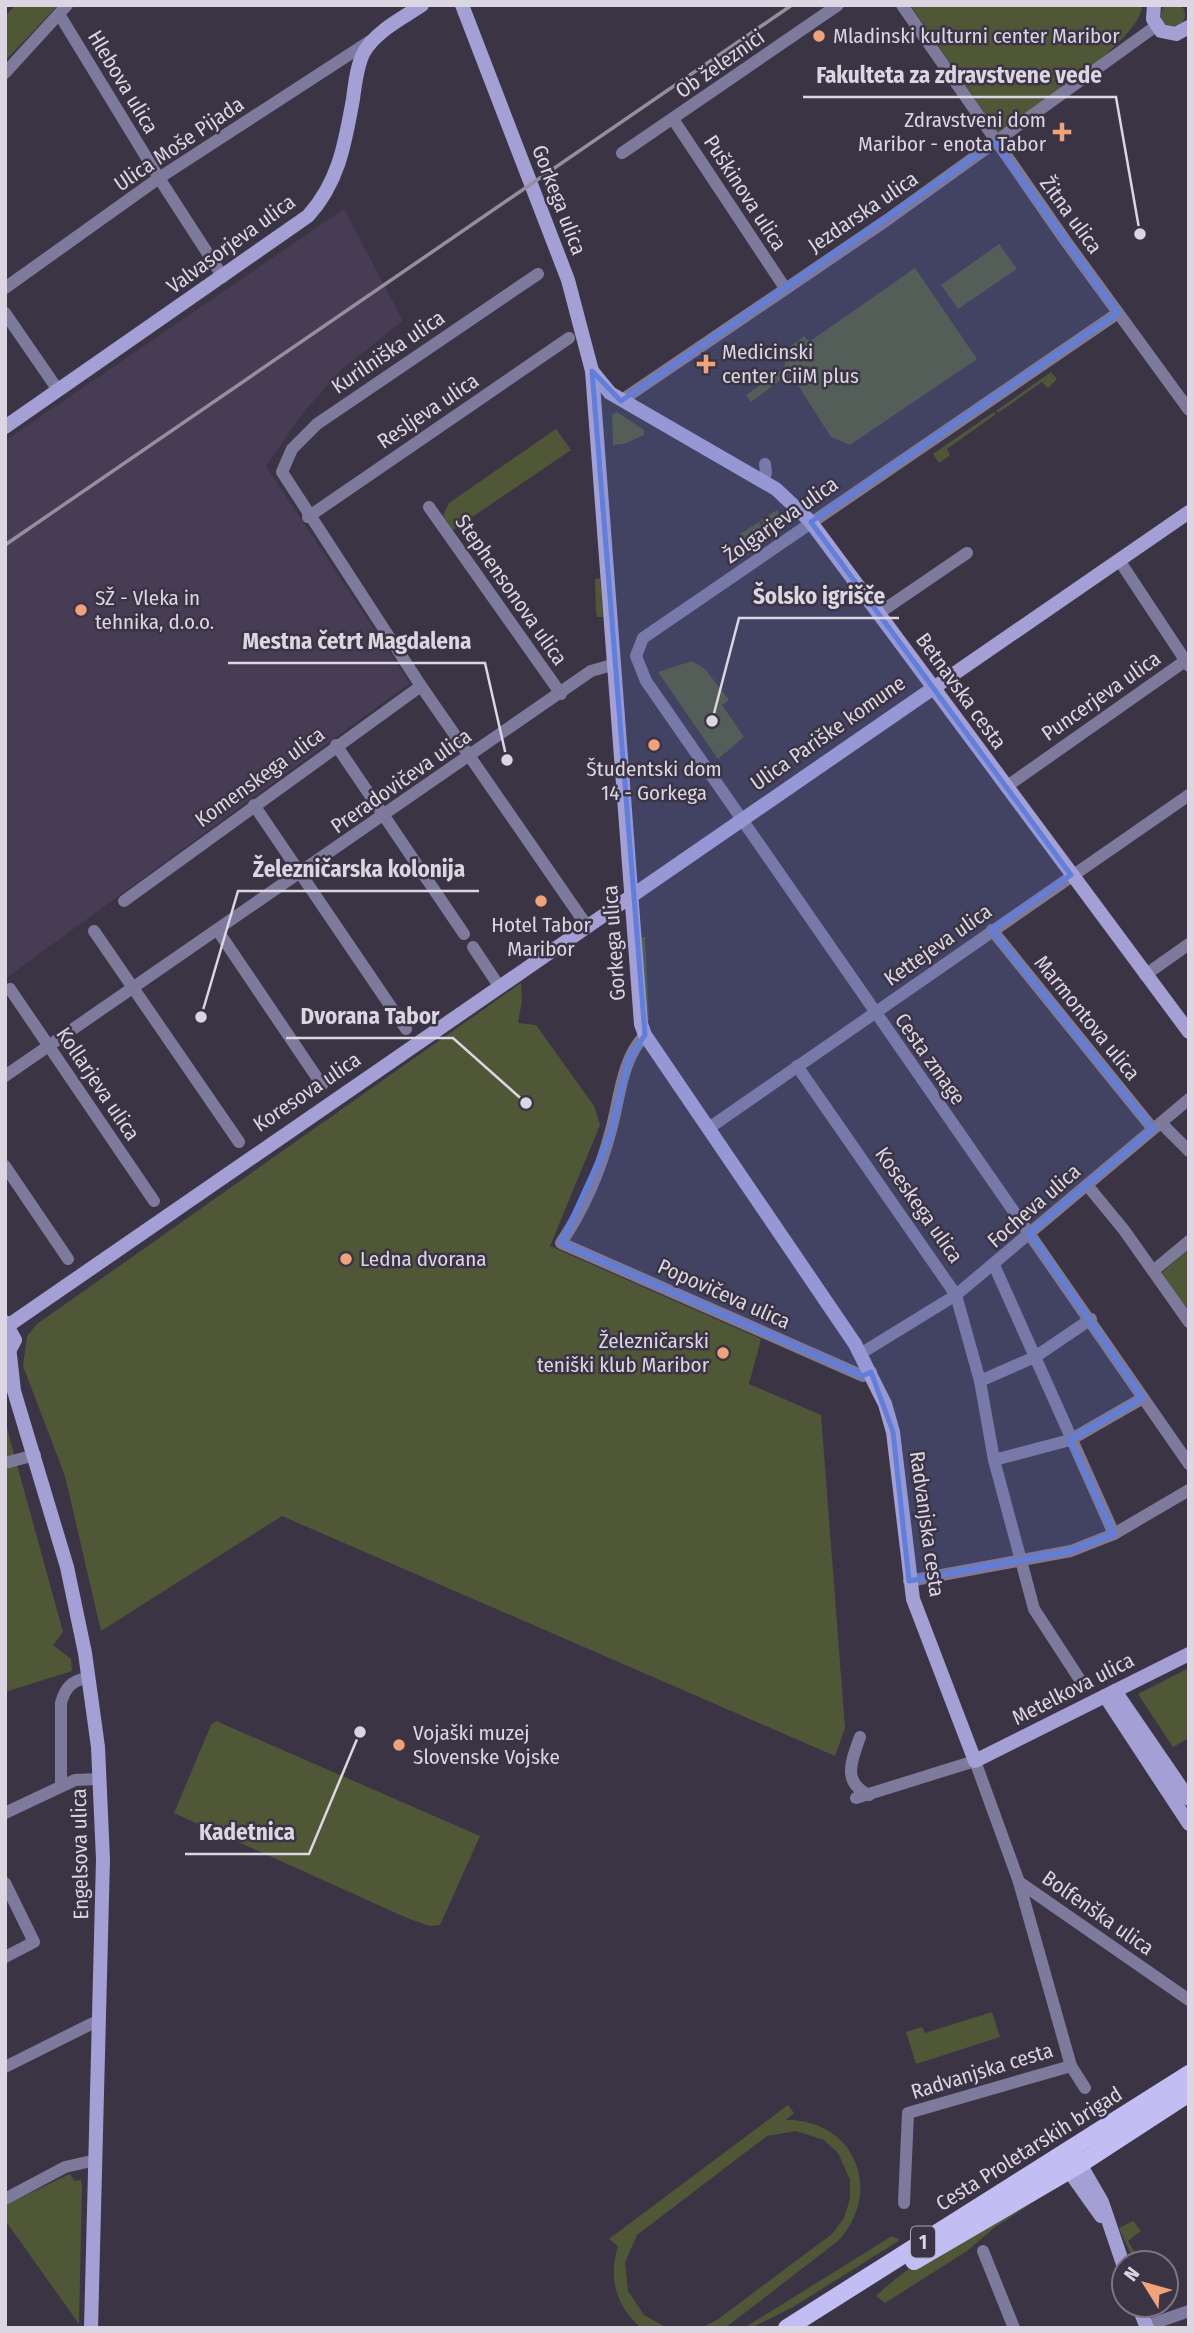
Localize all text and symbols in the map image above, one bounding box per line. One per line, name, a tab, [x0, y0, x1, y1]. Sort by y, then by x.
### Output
place label: Mladinski kulturni center Maribor	[833, 23, 1120, 49]
street label: Ob železnici	[671, 24, 769, 104]
street label: Hlebova ulica	[82, 26, 164, 138]
marker: Mladinski kulturni center Maribor	[811, 28, 827, 44]
callout: Fakulteta za zdravstvene vede	[803, 53, 1116, 97]
text: Fakulteta za zdravstvene vede	[816, 61, 1102, 89]
street label: Ulica Moše Pijada	[109, 91, 249, 197]
place label: Zdravstveni dom Maribor - enota Tabor	[858, 107, 1047, 157]
marker: Zdravstveni dom Maribor - enota Tabor	[1052, 122, 1072, 142]
street label: Puškinova ulica	[698, 130, 792, 256]
street label: Gorkega ulica	[526, 141, 592, 259]
street label: Jezdarska ulica	[803, 166, 923, 258]
street label: Žitna ulica	[1034, 171, 1108, 259]
street label: Valvasorjeva ulica	[162, 189, 300, 299]
street label: Kurilniška ulica	[326, 305, 450, 399]
place label: Medicinski center CiiM plus	[722, 339, 859, 389]
marker: Medicinski center CiiM plus	[696, 354, 716, 374]
street label: Resljeva ulica	[372, 368, 484, 454]
street label: Žolgarjeva ulica	[719, 471, 843, 569]
street label: Stephensonova ulica	[449, 510, 573, 670]
callout: Šolsko igrišče	[739, 574, 899, 618]
text: Šolsko igrišče	[753, 581, 885, 610]
place label: SŽ - Vleka in tehnika, d.o.o.	[95, 585, 214, 635]
marker: SŽ - Vleka in tehnika, d.o.o.	[73, 602, 89, 618]
callout: Mestna četrt Magdalena	[228, 619, 485, 663]
text: Mestna četrt Magdalena	[242, 627, 472, 655]
street label: Betnavska cesta	[910, 628, 1012, 754]
street label: Puncerjeva ulica	[1036, 645, 1166, 747]
street label: Ulica Pariške komune	[746, 670, 910, 796]
street label: Komenskega ulica	[190, 721, 330, 833]
street label: Preradovičeva ulica	[326, 723, 476, 839]
marker: Študentski dom 14 - Gorkega	[646, 737, 662, 753]
place label: Študentski dom 14 - Gorkega	[586, 756, 722, 806]
callout: Železničarska kolonija	[238, 847, 479, 891]
text: Železničarska kolonija	[253, 854, 465, 883]
street label: Gorkega ulica	[597, 884, 631, 1002]
marker: Hotel Tabor Maribor	[533, 893, 549, 909]
street label: Kettejeva ulica	[879, 898, 997, 992]
place label: Hotel Tabor Maribor	[491, 912, 592, 962]
street label: Marmontova ulica	[1029, 950, 1145, 1086]
callout: Dvorana Tabor	[286, 994, 453, 1038]
text: Dvorana Tabor	[301, 1002, 440, 1030]
street label: Cesta zmage	[889, 1008, 971, 1110]
street label: Kollarjeva ulica	[51, 1022, 145, 1146]
street label: Koresova ulica	[248, 1047, 366, 1137]
street label: Koseskega ulica	[869, 1142, 969, 1268]
street label: Focheva ulica	[982, 1158, 1086, 1254]
place label: Ledna dvorana	[360, 1246, 487, 1272]
marker: Ledna dvorana	[338, 1251, 354, 1267]
street label: Popovičeva ulica	[654, 1253, 794, 1335]
place label: Železničarski teniški klub Maribor	[537, 1328, 710, 1378]
marker: Železničarski teniški klub Maribor	[715, 1345, 731, 1361]
street label: Radvanjska cesta	[904, 1449, 950, 1599]
street label: Metelkova ulica	[1008, 1647, 1138, 1731]
place label: Vojaški muzej Slovenske Vojske	[413, 1720, 560, 1770]
marker: Vojaški muzej Slovenske Vojske	[391, 1737, 407, 1753]
street label: Engelsova ulica	[66, 1788, 94, 1920]
callout: Kadetnica	[185, 1810, 309, 1854]
text: Kadetnica	[199, 1818, 295, 1846]
street label: Bolfenška ulica	[1037, 1865, 1159, 1961]
street label: Radvanjska cesta	[908, 2037, 1056, 2105]
street label: Cesta Proletarskih brigad	[931, 2081, 1127, 2217]
road number: 1	[911, 2226, 935, 2258]
north arrow	[1110, 2249, 1180, 2319]
text: N	[1119, 2263, 1144, 2286]

